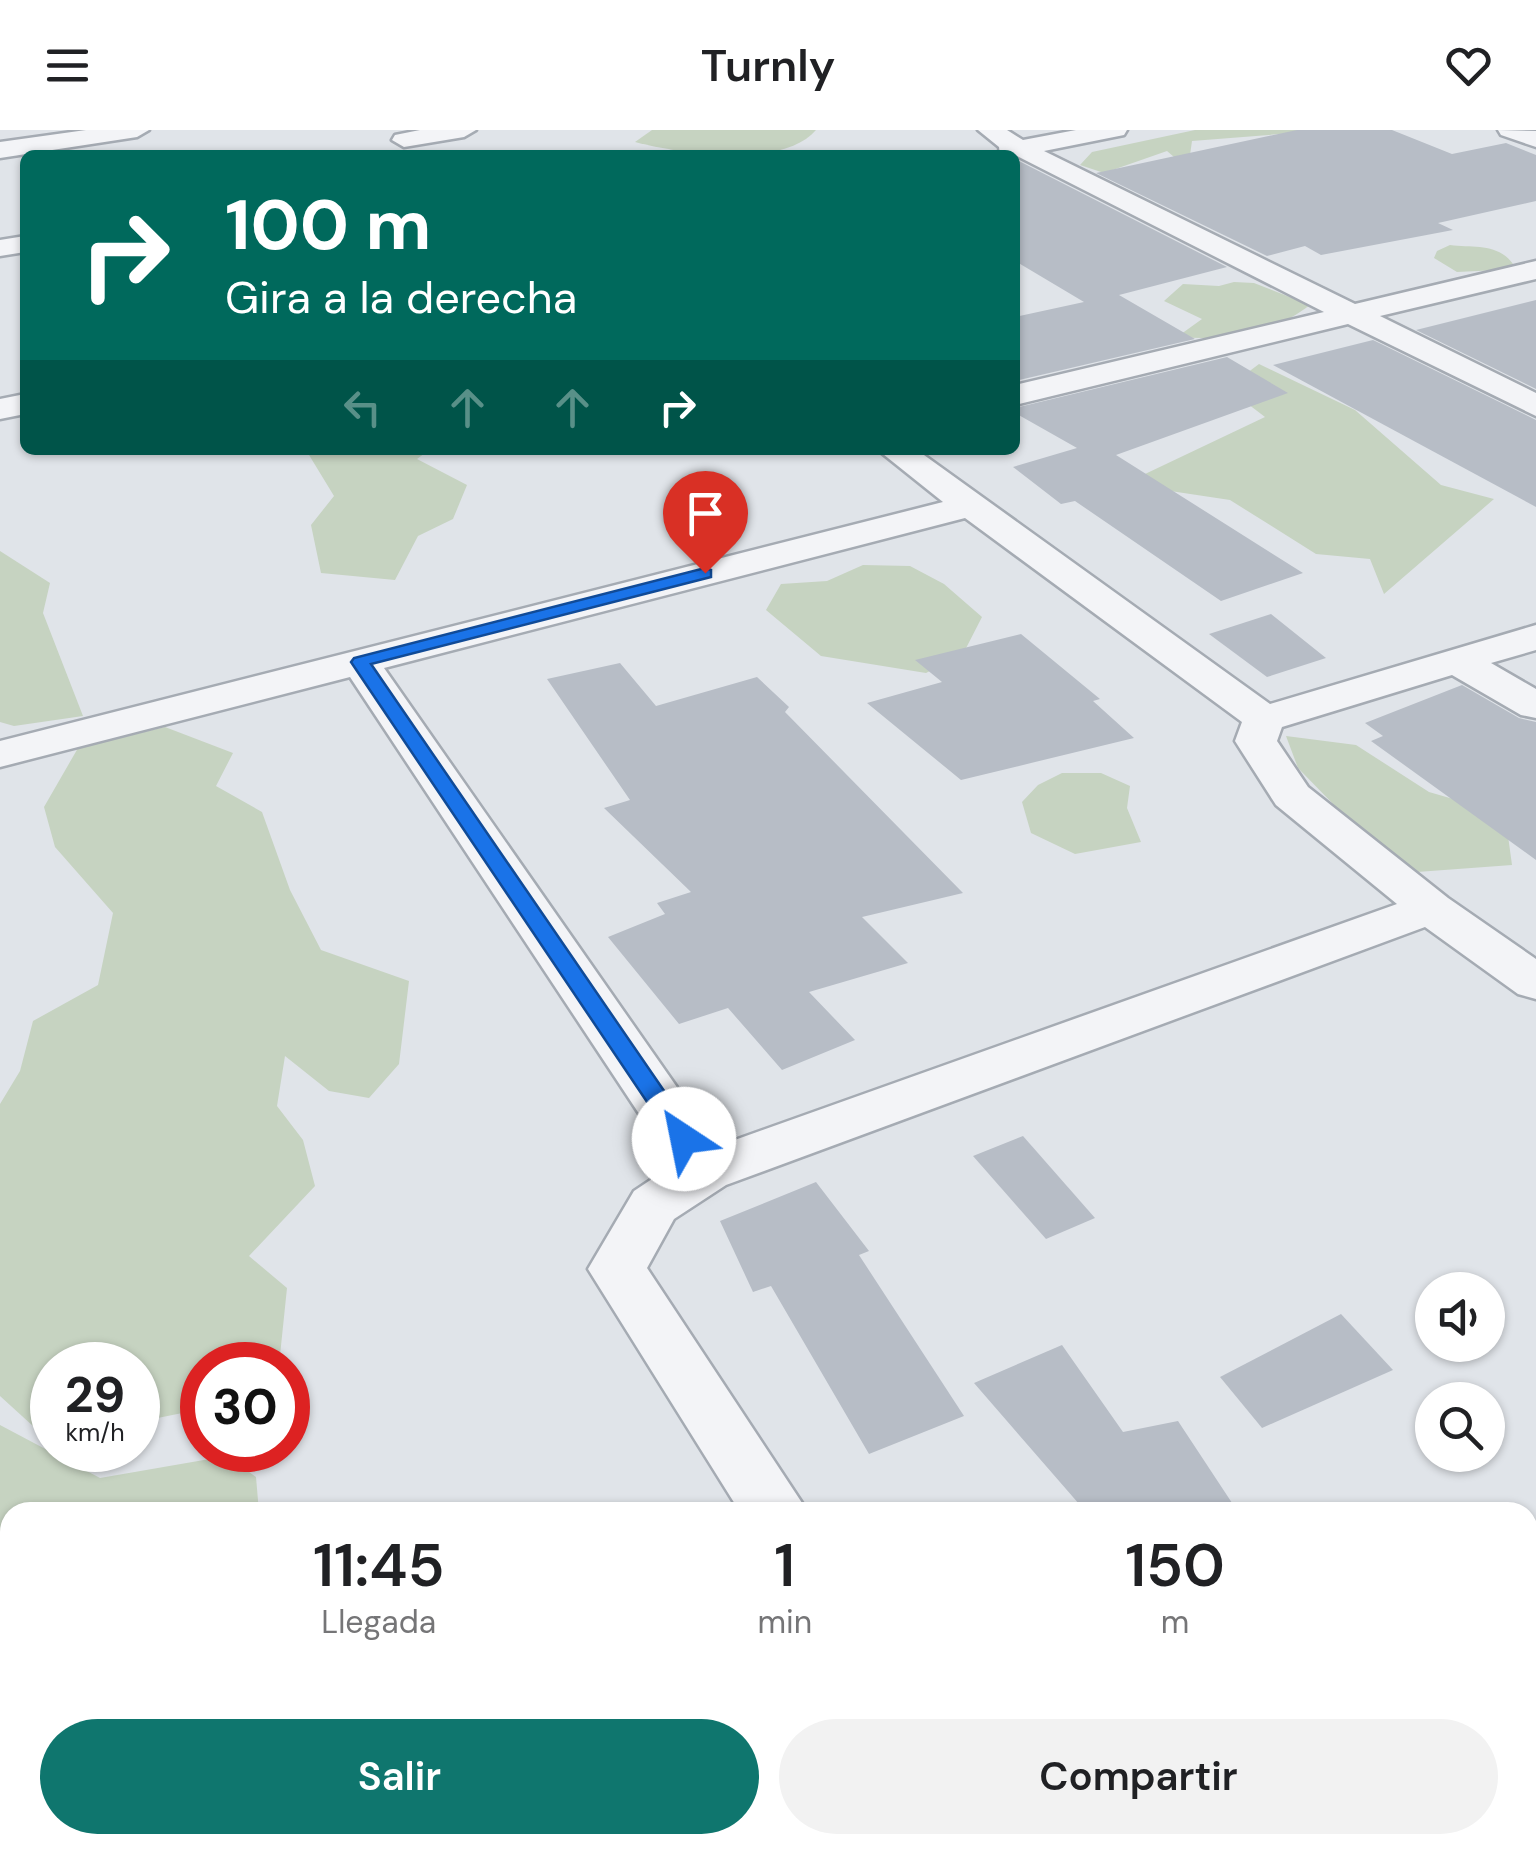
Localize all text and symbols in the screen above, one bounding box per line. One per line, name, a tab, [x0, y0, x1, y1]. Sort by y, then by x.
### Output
text: Turnly	[701, 36, 835, 95]
icon: menu	[40, 38, 95, 93]
icon: heart	[1441, 38, 1496, 93]
text: 100 m	[225, 180, 431, 271]
icon: right	[60, 190, 190, 320]
text: Gira a la derecha	[225, 268, 577, 327]
icon: left	[335, 380, 390, 435]
icon: ahead	[440, 380, 495, 435]
icon: ahead	[545, 380, 600, 435]
icon: right	[650, 380, 705, 435]
pin	[663, 471, 748, 574]
icon: arrive	[678, 486, 733, 541]
position arrow	[632, 1087, 736, 1191]
map controls	[1415, 1272, 1505, 1472]
button: sound	[1415, 1272, 1505, 1362]
speed limit sign: 30	[180, 1342, 310, 1472]
text: 29	[65, 1362, 125, 1428]
button: search	[1415, 1382, 1505, 1472]
text: km/h	[65, 1416, 125, 1449]
text: 11:45	[313, 1526, 445, 1605]
text: 1	[774, 1526, 795, 1605]
text: 150	[1125, 1526, 1225, 1605]
text: Llegada	[321, 1601, 436, 1643]
text: min	[758, 1601, 812, 1643]
text: m	[1161, 1601, 1189, 1643]
button: Salir	[40, 1719, 759, 1834]
button: Compartir	[779, 1719, 1498, 1834]

